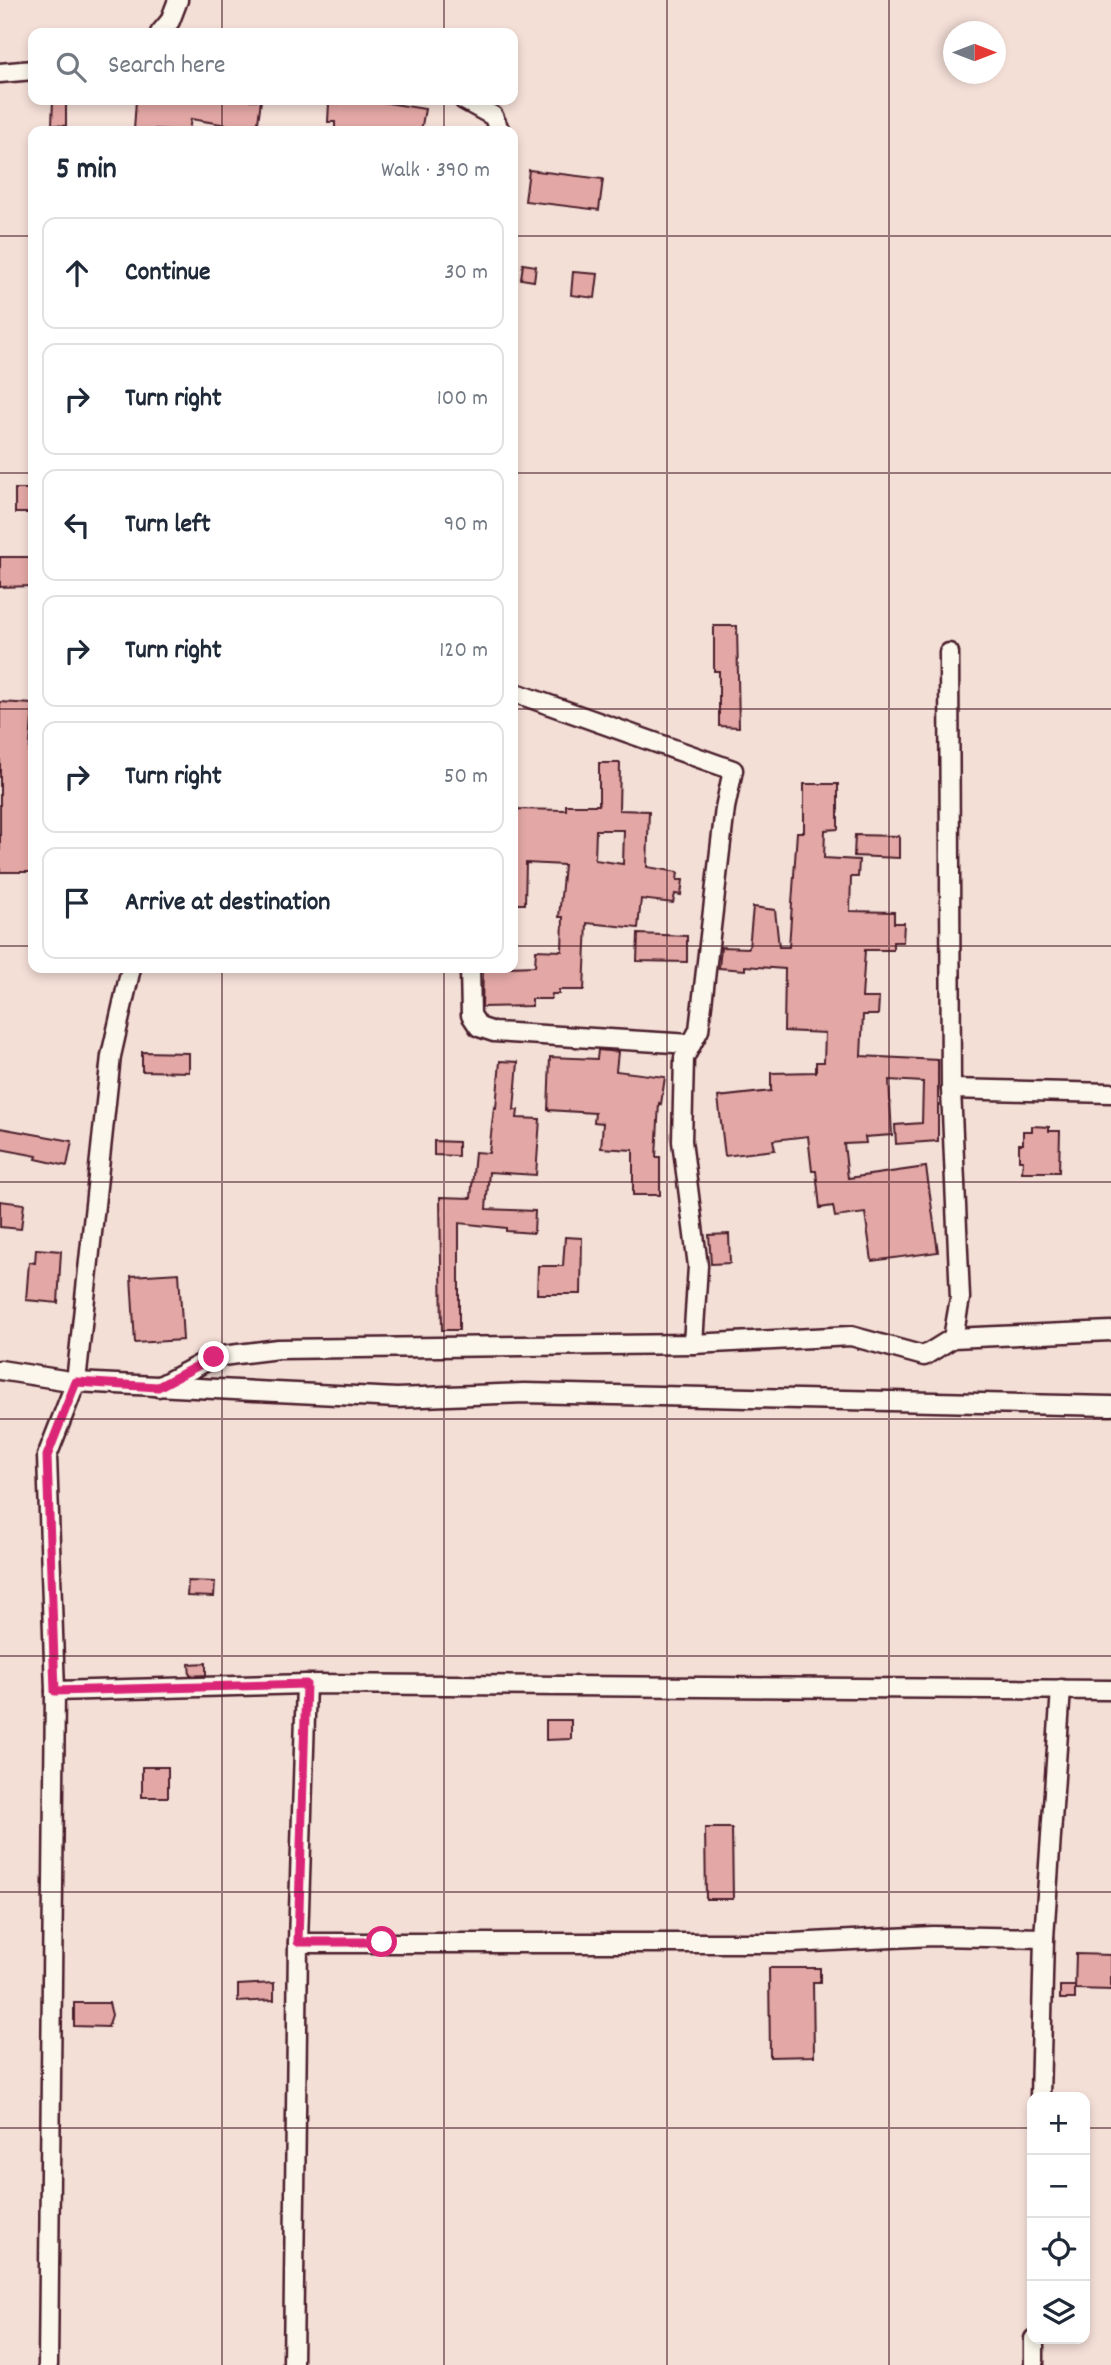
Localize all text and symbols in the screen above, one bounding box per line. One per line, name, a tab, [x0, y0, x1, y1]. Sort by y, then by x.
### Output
north arrow	[943, 21, 1006, 84]
search box	[28, 28, 518, 105]
icon: search	[52, 48, 90, 86]
text: Search here	[108, 48, 226, 85]
text: 5 min	[56, 150, 117, 193]
text: Walk · 390 m	[381, 155, 490, 188]
icon: ahead	[58, 254, 96, 292]
text: Continue	[125, 255, 210, 292]
text: 30 m	[444, 257, 488, 290]
icon: right	[58, 380, 96, 418]
text: Turn right	[125, 381, 222, 418]
text: 100 m	[437, 383, 488, 416]
icon: left	[58, 506, 96, 544]
text: Turn left	[125, 507, 211, 544]
text: 90 m	[444, 509, 488, 542]
icon: right	[58, 632, 96, 670]
text: Turn right	[125, 633, 222, 670]
text: 120 m	[439, 635, 488, 668]
icon: right	[58, 758, 96, 796]
text: Turn right	[125, 759, 222, 796]
text: 50 m	[444, 761, 488, 794]
icon: arrive	[58, 884, 96, 922]
text: Arrive at destination	[125, 885, 330, 922]
route end	[198, 1341, 229, 1372]
route start	[366, 1926, 397, 1957]
map controls	[1027, 2092, 1090, 2344]
button: +	[1027, 2092, 1090, 2155]
button: −	[1027, 2155, 1090, 2218]
button: locate	[1027, 2218, 1090, 2281]
button: layers	[1027, 2281, 1090, 2344]

